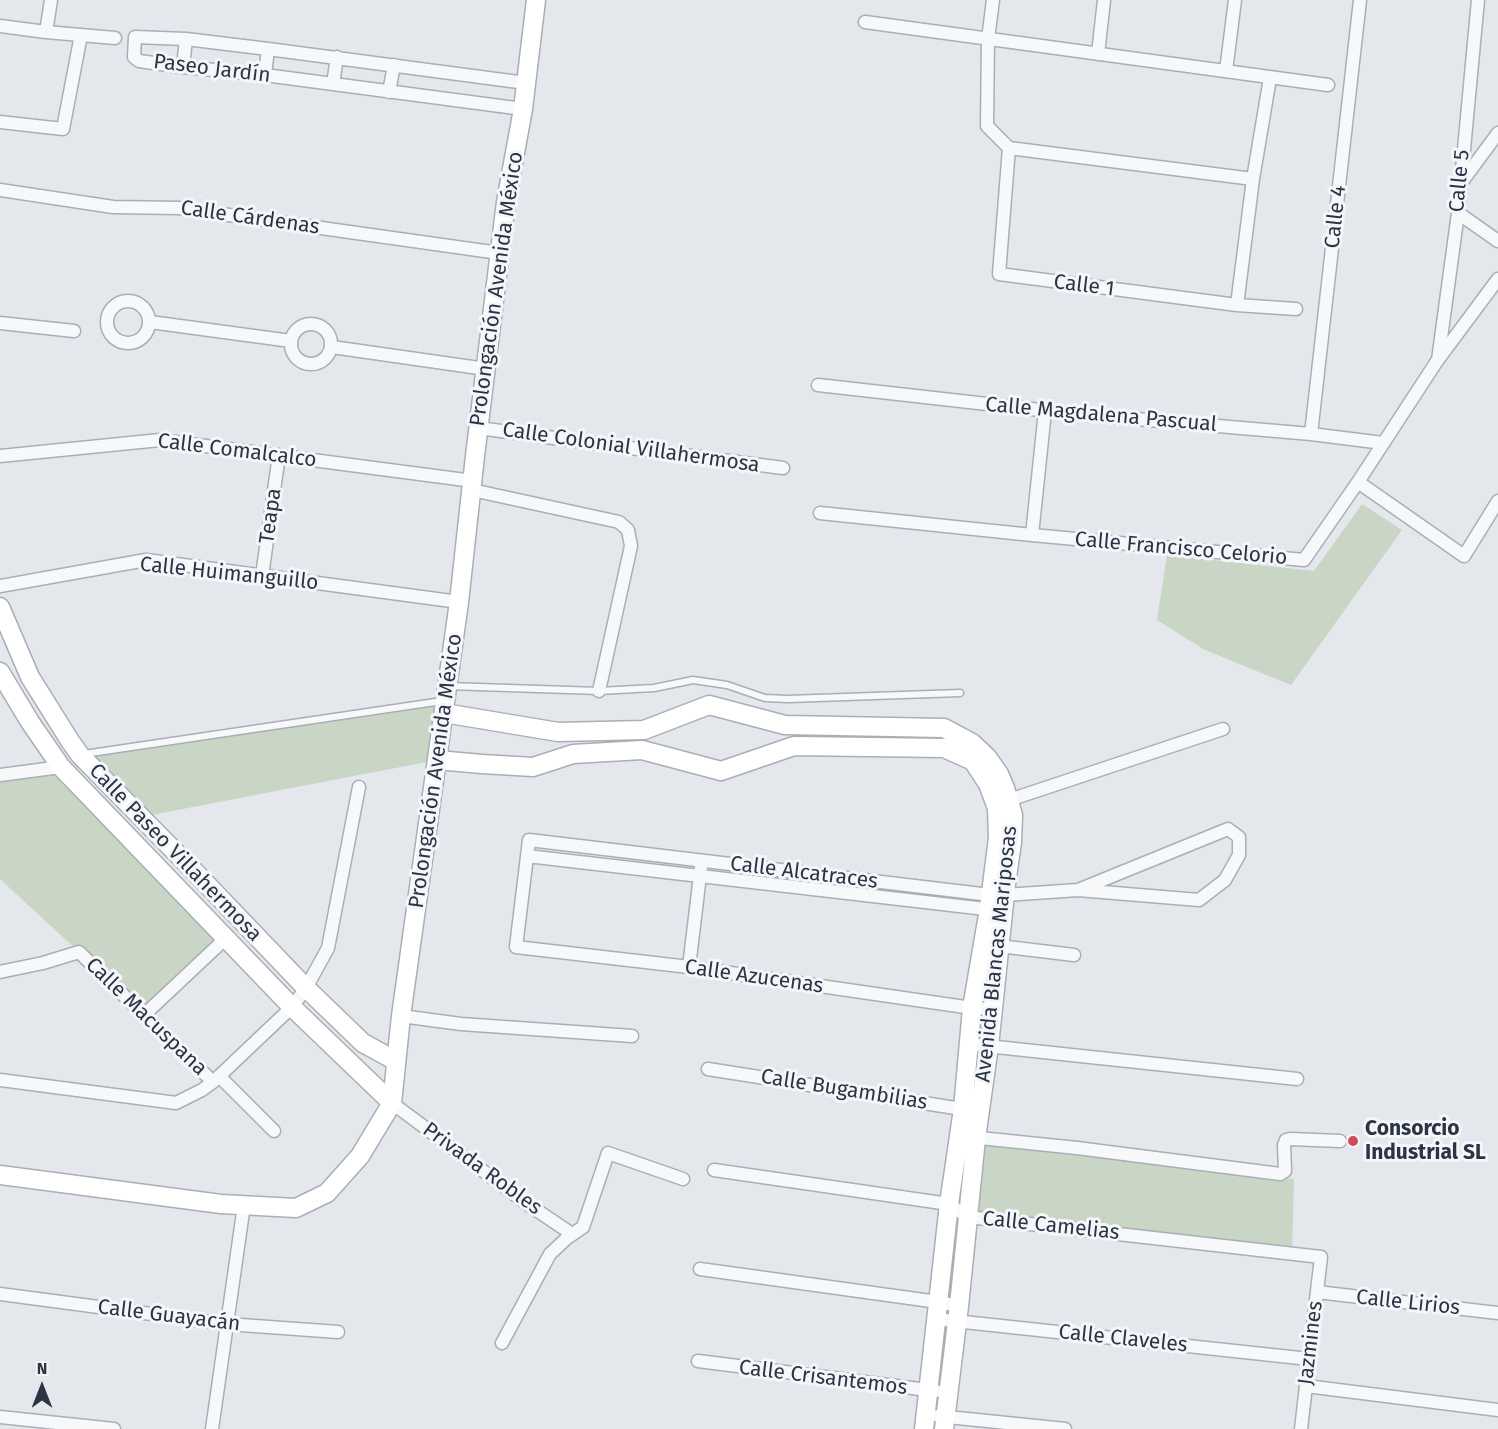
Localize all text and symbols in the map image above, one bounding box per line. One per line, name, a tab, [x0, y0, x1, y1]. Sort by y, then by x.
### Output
street label: Paseo Jardín	[152, 49, 272, 89]
street label: Calle 5	[1445, 149, 1475, 213]
street label: Prolongación Avenida México	[465, 150, 529, 428]
street label: Calle 4	[1320, 184, 1352, 250]
street label: Calle Cárdenas	[179, 196, 321, 240]
street label: Calle 1	[1052, 270, 1116, 302]
street label: Calle Magdalena Pascual	[984, 392, 1218, 438]
street label: Calle Colonial Villahermosa	[501, 417, 761, 479]
street label: Calle Comalcalco	[156, 429, 318, 473]
street label: Teapa	[255, 486, 287, 546]
street label: Calle Francisco Celorio	[1074, 527, 1288, 571]
street label: Calle Huimanguillo	[138, 552, 320, 596]
street label: Prolongación Avenida México	[404, 632, 468, 910]
street label: Calle Paseo Villahermosa	[83, 759, 267, 947]
street label: Avenida Blancas Mariposas	[971, 825, 1023, 1083]
street label: Calle Alcatraces	[729, 851, 879, 895]
street label: Calle Macuspana	[80, 953, 212, 1081]
street label: Calle Azucenas	[683, 955, 825, 999]
street label: Calle Bugambilias	[759, 1064, 929, 1116]
place label: Consorcio Industrial SL	[1365, 1116, 1486, 1166]
street label: Privada Robles	[417, 1117, 547, 1221]
marker: Consorcio Industrial SL	[1346, 1134, 1360, 1148]
street label: Calle Camelias	[981, 1206, 1121, 1246]
street label: Calle Lirios	[1355, 1285, 1461, 1321]
street label: Calle Guayacán	[96, 1295, 242, 1337]
street label: Jazmines	[1293, 1300, 1329, 1386]
street label: Calle Claveles	[1057, 1320, 1189, 1358]
street label: Calle Crisantemos	[737, 1355, 909, 1401]
north arrow	[12, 1357, 72, 1417]
text: N	[37, 1359, 47, 1378]

